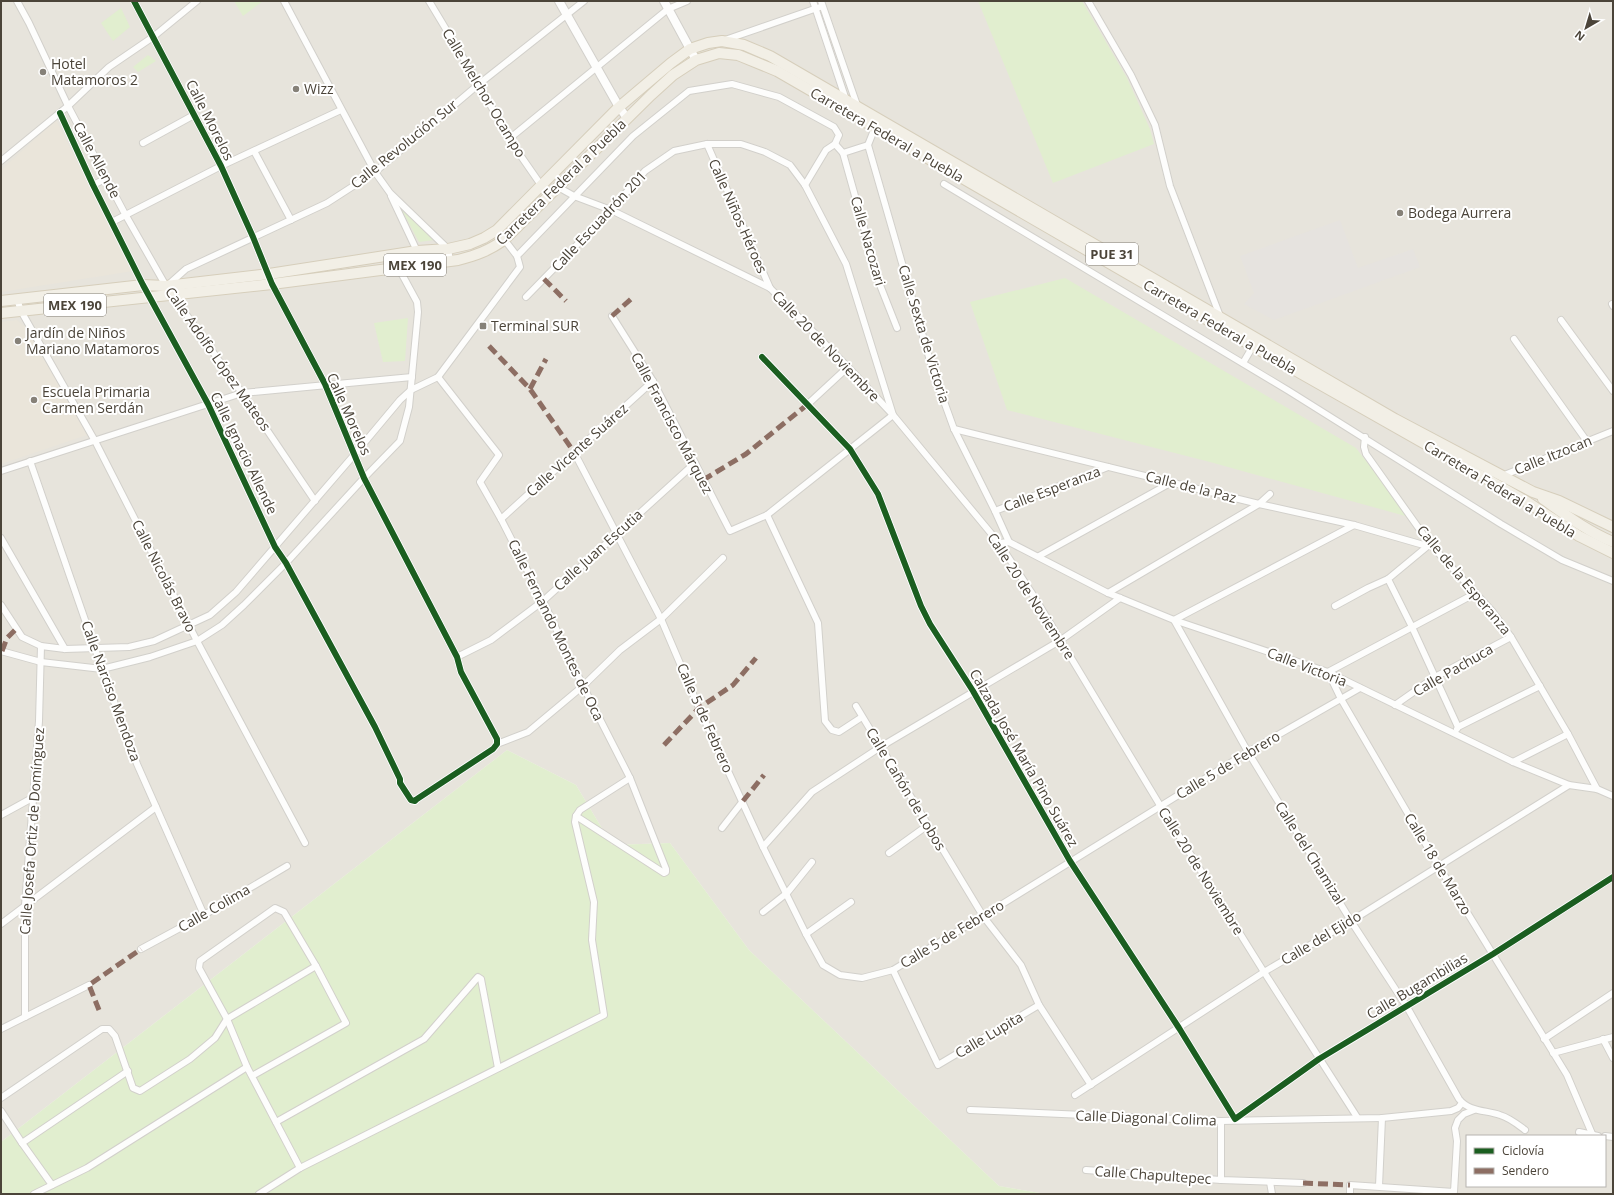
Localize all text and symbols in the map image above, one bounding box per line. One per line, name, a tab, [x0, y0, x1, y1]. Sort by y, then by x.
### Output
north arrow	[1566, 8, 1606, 48]
street label: Calle Melchor Ocampo	[438, 25, 531, 161]
text: N	[1571, 28, 1588, 45]
place label: Hotel Matamoros 2	[51, 54, 138, 89]
marker: Hotel Matamoros 2	[38, 67, 48, 77]
street label: Calle Morelos	[182, 76, 239, 164]
place label: Wizz	[304, 79, 334, 98]
street label: Carretera Federal a Puebla	[807, 83, 967, 186]
marker: Wizz	[291, 84, 301, 94]
street label: Calle Revolución Sur	[346, 94, 461, 193]
street label: Carretera Federal a Puebla	[491, 114, 630, 249]
street label: Calle Allende	[69, 118, 126, 201]
street label: Calle Niños Héroes	[705, 156, 772, 276]
street label: Calle Escuadrón 201	[547, 166, 650, 275]
street label: Calle Nacozari	[847, 194, 890, 288]
place label: Bodega Aurrera	[1408, 203, 1511, 222]
marker: Bodega Aurrera	[1395, 208, 1405, 218]
road number: PUE 31	[1086, 243, 1138, 265]
road number: MEX 190	[384, 254, 446, 276]
street label: Calle Sexta de Victoria	[894, 262, 955, 405]
street label: Carretera Federal a Puebla	[1140, 275, 1300, 378]
street label: Calle Adolfo López Mateos	[161, 283, 276, 435]
street label: Calle 20 de Noviembre	[768, 286, 884, 405]
road number: MEX 190	[44, 294, 106, 316]
place label: Terminal SUR	[491, 316, 579, 335]
marker: Terminal SUR	[478, 321, 488, 331]
place label: Jardín de Niños Mariano Matamoros	[24, 323, 160, 358]
marker: Jardín de Niños Mariano Matamoros	[13, 336, 23, 346]
street label: Calle Francisco Márquez	[627, 349, 718, 497]
street label: Calle Morelos	[323, 370, 376, 458]
place label: Escuela Primaria Carmen Serdán	[42, 382, 150, 417]
street label: Calle Ignacio Allende	[207, 388, 282, 517]
marker: Escuela Primaria Carmen Serdán	[29, 395, 39, 405]
street label: Calle Vicente Suárez	[522, 398, 632, 500]
street label: Calle Itzocan	[1511, 430, 1594, 479]
street label: Carretera Federal a Puebla	[1421, 436, 1580, 542]
street label: Calle Esperanza	[1001, 461, 1103, 516]
street label: Calle de la Paz	[1144, 466, 1239, 507]
street label: Calle Juan Escutia	[549, 505, 646, 595]
street label: Calle Nicolás Bravo	[128, 516, 201, 635]
street label: Calle de la Esperanza	[1413, 521, 1516, 638]
street label: Calle 20 de Noviembre	[983, 529, 1080, 663]
street label: Calle Fernando Montes de Oca	[504, 536, 609, 724]
street label: Calle Narciso Mendoza	[77, 618, 146, 764]
street label: Calle Pachuca	[1409, 639, 1496, 700]
street label: Calle Victoria	[1264, 643, 1350, 690]
street label: Calle 5 de Febrero	[673, 660, 738, 776]
street label: Calzada José María Pino Suárez	[966, 665, 1084, 851]
street label: Calle Cañón de Lobos	[862, 724, 951, 854]
street label: Calle Josefa Ortiz de Domínguez	[15, 726, 48, 935]
street label: Calle 5 de Febrero	[1172, 726, 1283, 803]
street label: Calle del Chamizal	[1271, 798, 1350, 908]
street label: Calle 20 de Noviembre	[1154, 803, 1249, 938]
street label: Calle 18 de Marzo	[1400, 809, 1476, 918]
street label: Calle Colima	[174, 879, 253, 936]
street label: Calle 5 de Febrero	[896, 895, 1007, 972]
street label: Calle del Ejido	[1277, 906, 1364, 969]
street label: Calle Bugambilias	[1363, 948, 1471, 1023]
street label: Calle Lupita	[951, 1007, 1026, 1062]
street label: Calle Diagonal Colima	[1075, 1106, 1217, 1129]
legend	[1466, 1135, 1606, 1187]
text: Ciclovía	[1502, 1142, 1544, 1159]
street label: Calle Chapultepec	[1094, 1161, 1212, 1188]
text: Sendero	[1502, 1162, 1549, 1179]

